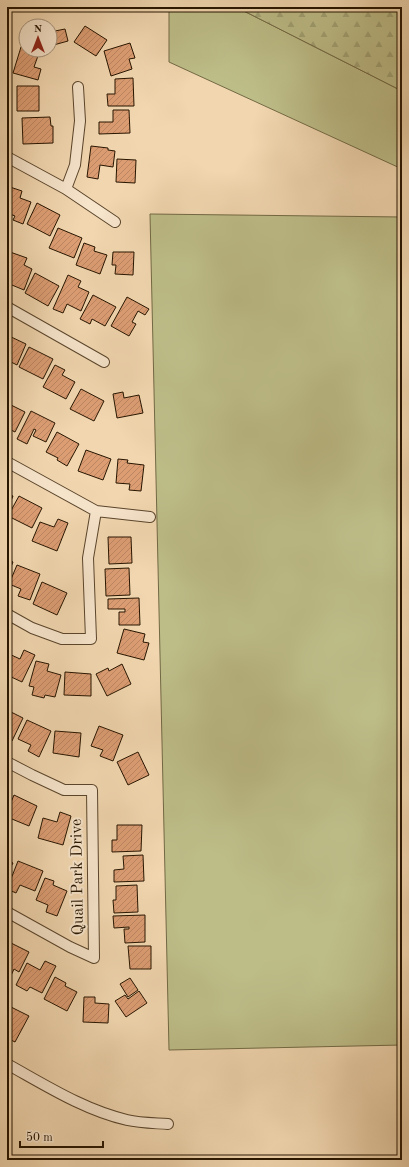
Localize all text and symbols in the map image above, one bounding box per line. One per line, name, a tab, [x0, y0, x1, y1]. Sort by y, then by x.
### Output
north arrow	[18, 18, 58, 58]
text: N	[34, 24, 43, 35]
street label: Quail Park Drive	[69, 819, 87, 935]
scale bar	[20, 1123, 103, 1149]
text: 50 m	[26, 1131, 53, 1144]

